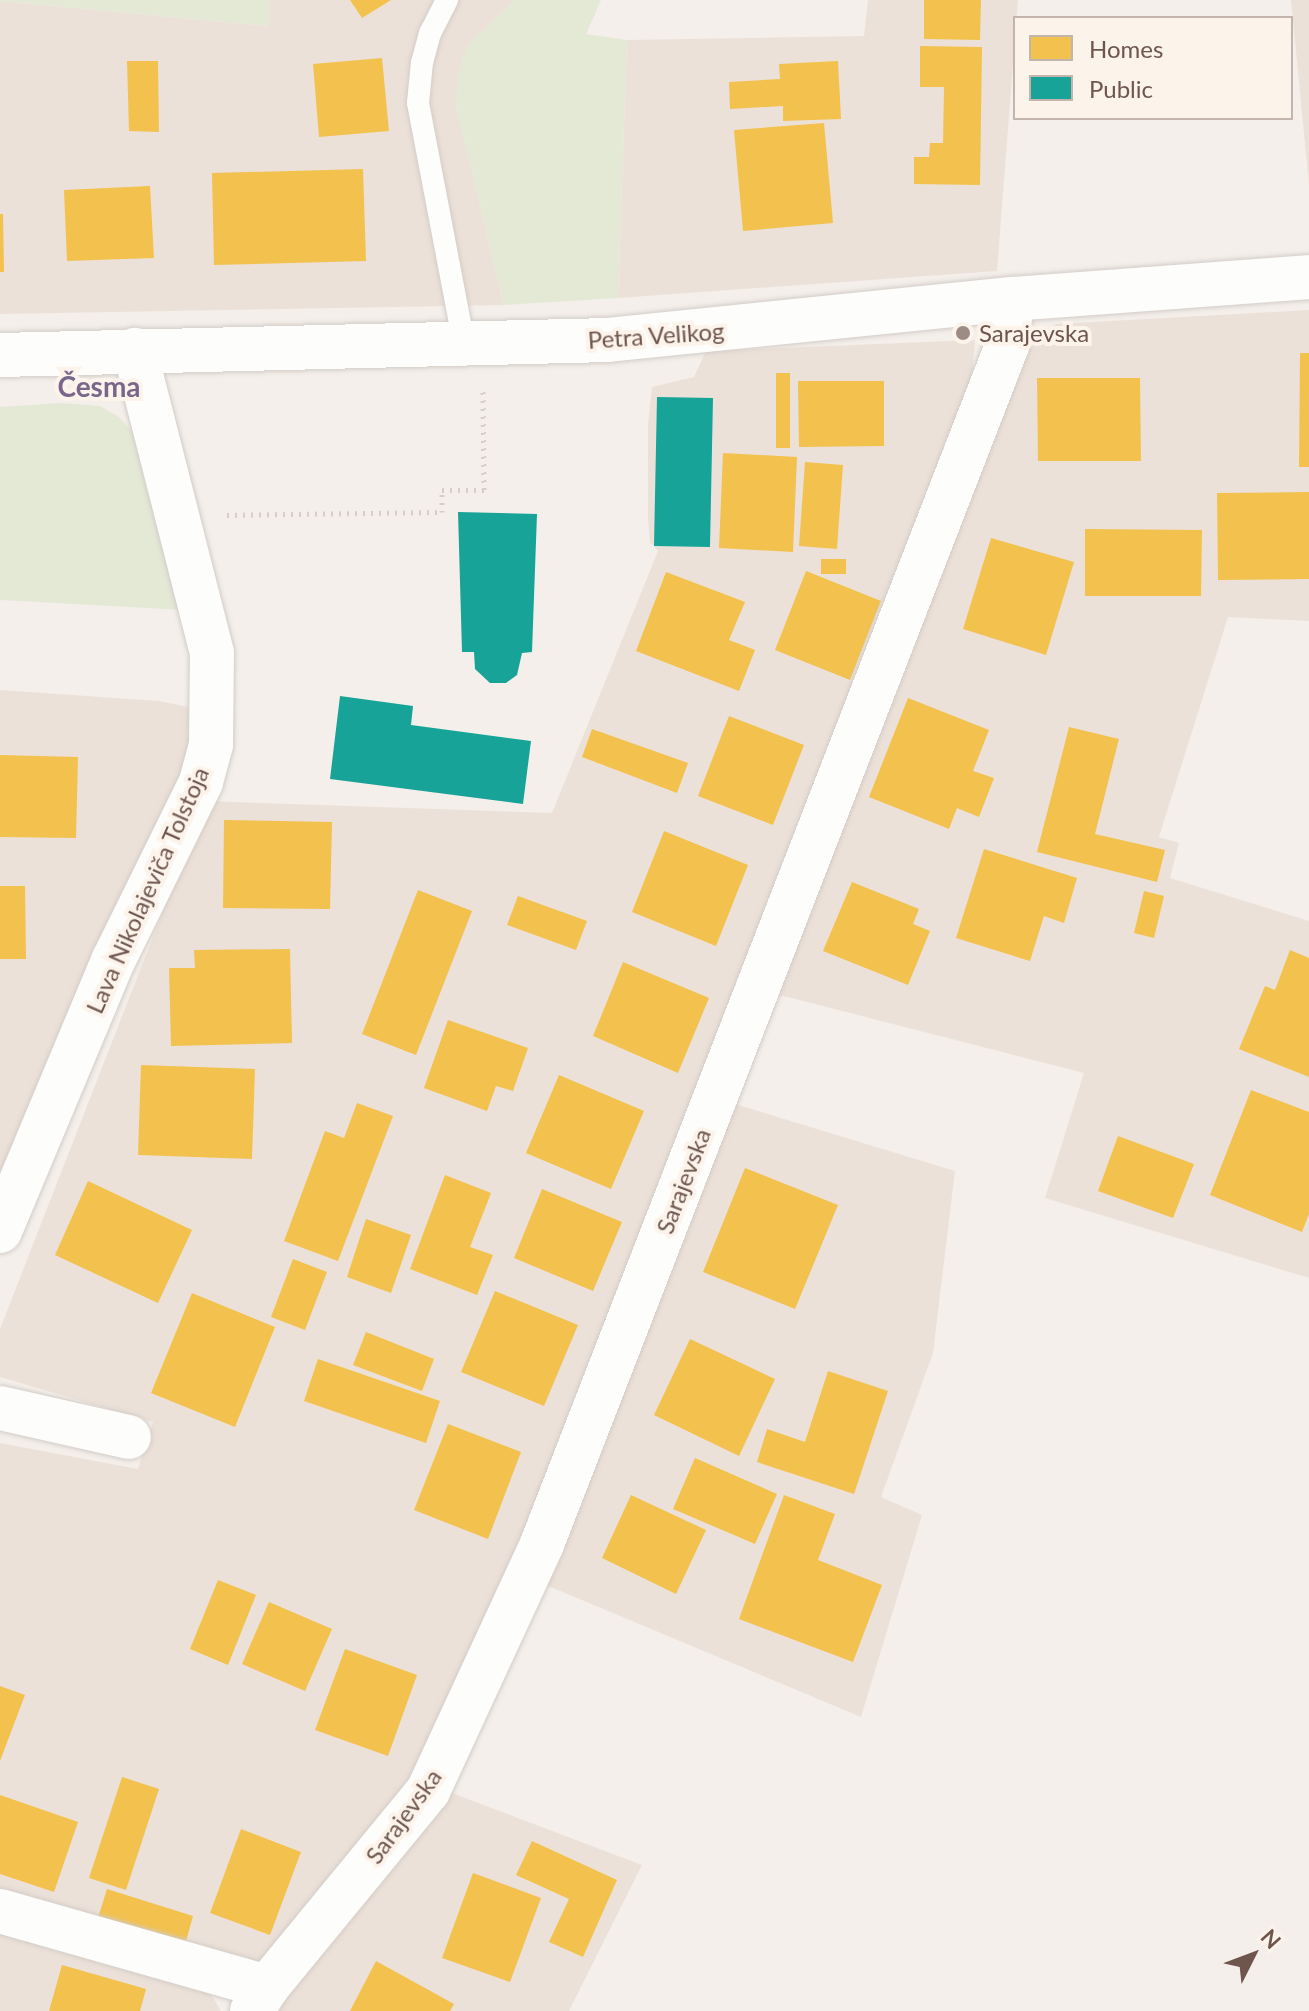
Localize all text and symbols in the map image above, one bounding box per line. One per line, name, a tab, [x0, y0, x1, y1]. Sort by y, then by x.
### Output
legend	[1013, 16, 1293, 120]
text: Homes	[1089, 34, 1163, 63]
text: Public	[1089, 74, 1153, 103]
street label: Petra Velikog	[586, 316, 726, 354]
place label: Sarajevska	[979, 319, 1089, 347]
marker: Sarajevska	[954, 324, 972, 342]
district label: Česma	[57, 369, 141, 403]
street label: Lava Nikolajeviča Tolstoja	[79, 762, 215, 1018]
street label: Sarajevska	[650, 1124, 716, 1238]
street label: Sarajevska	[359, 1763, 447, 1869]
north arrow	[1213, 1915, 1293, 1995]
text: N	[1255, 1923, 1287, 1954]

